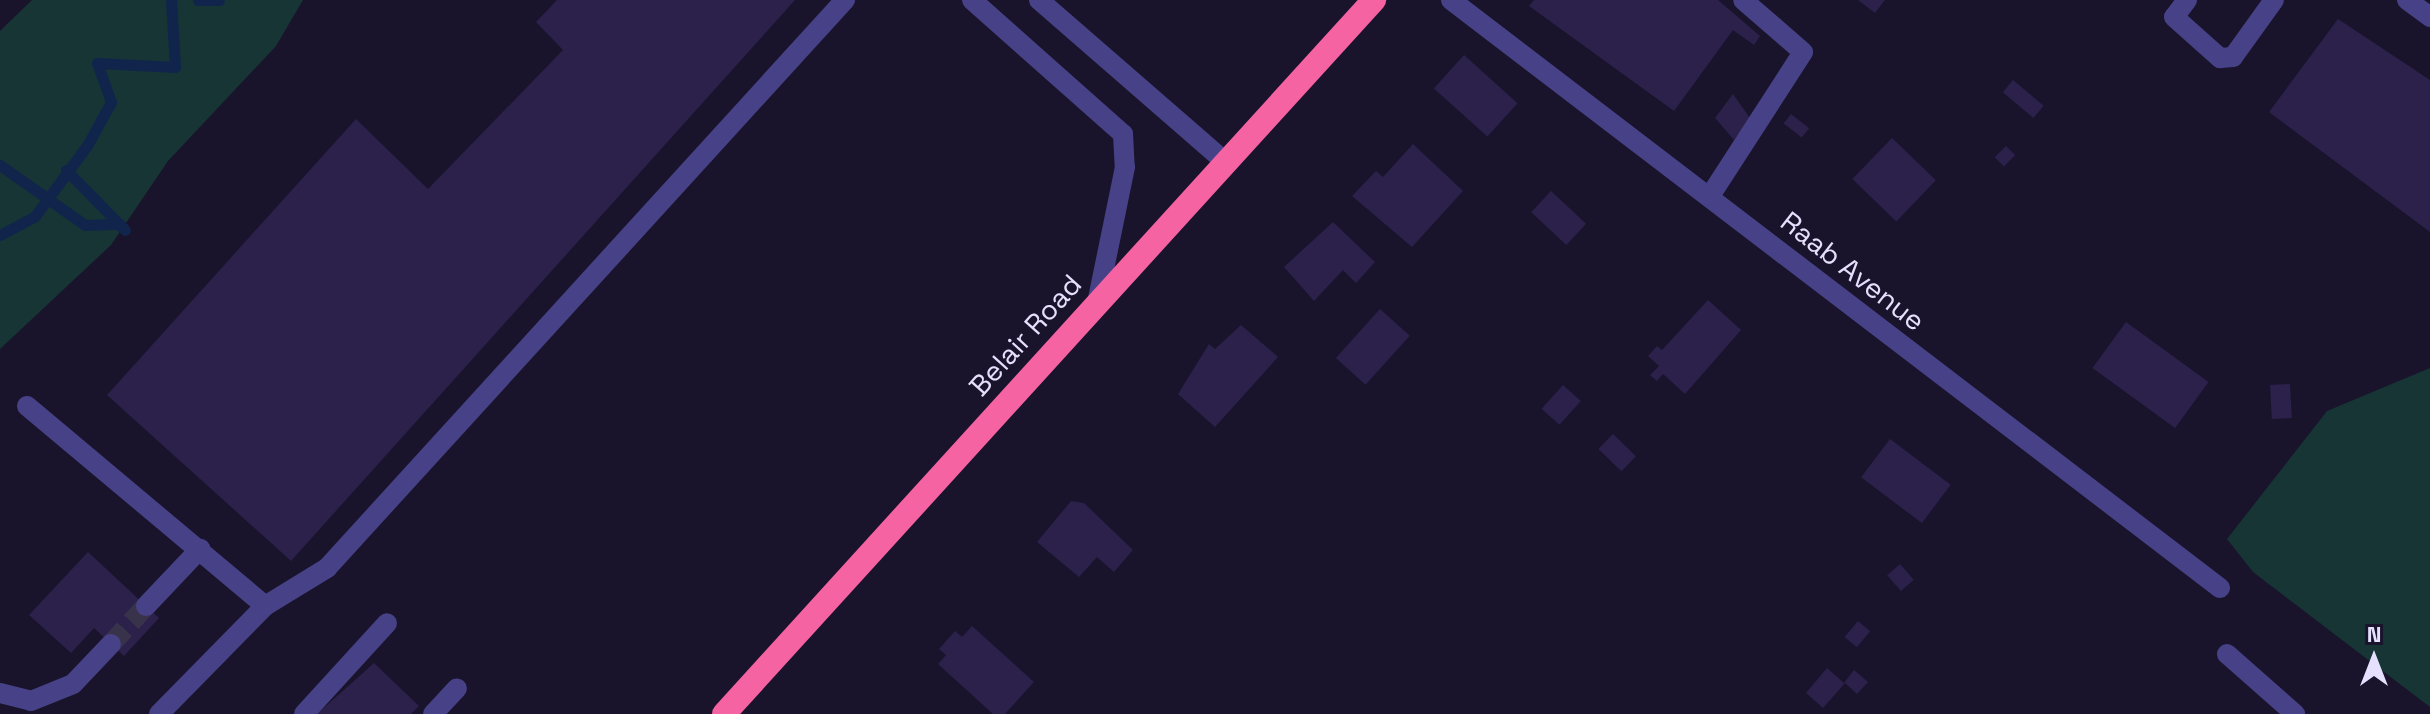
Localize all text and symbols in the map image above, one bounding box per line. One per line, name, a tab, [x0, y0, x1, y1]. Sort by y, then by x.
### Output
street label: Raab Avenue	[1774, 204, 1932, 338]
street label: Belair Road	[962, 268, 1088, 402]
north arrow	[2334, 618, 2414, 698]
text: N	[2367, 620, 2381, 648]

